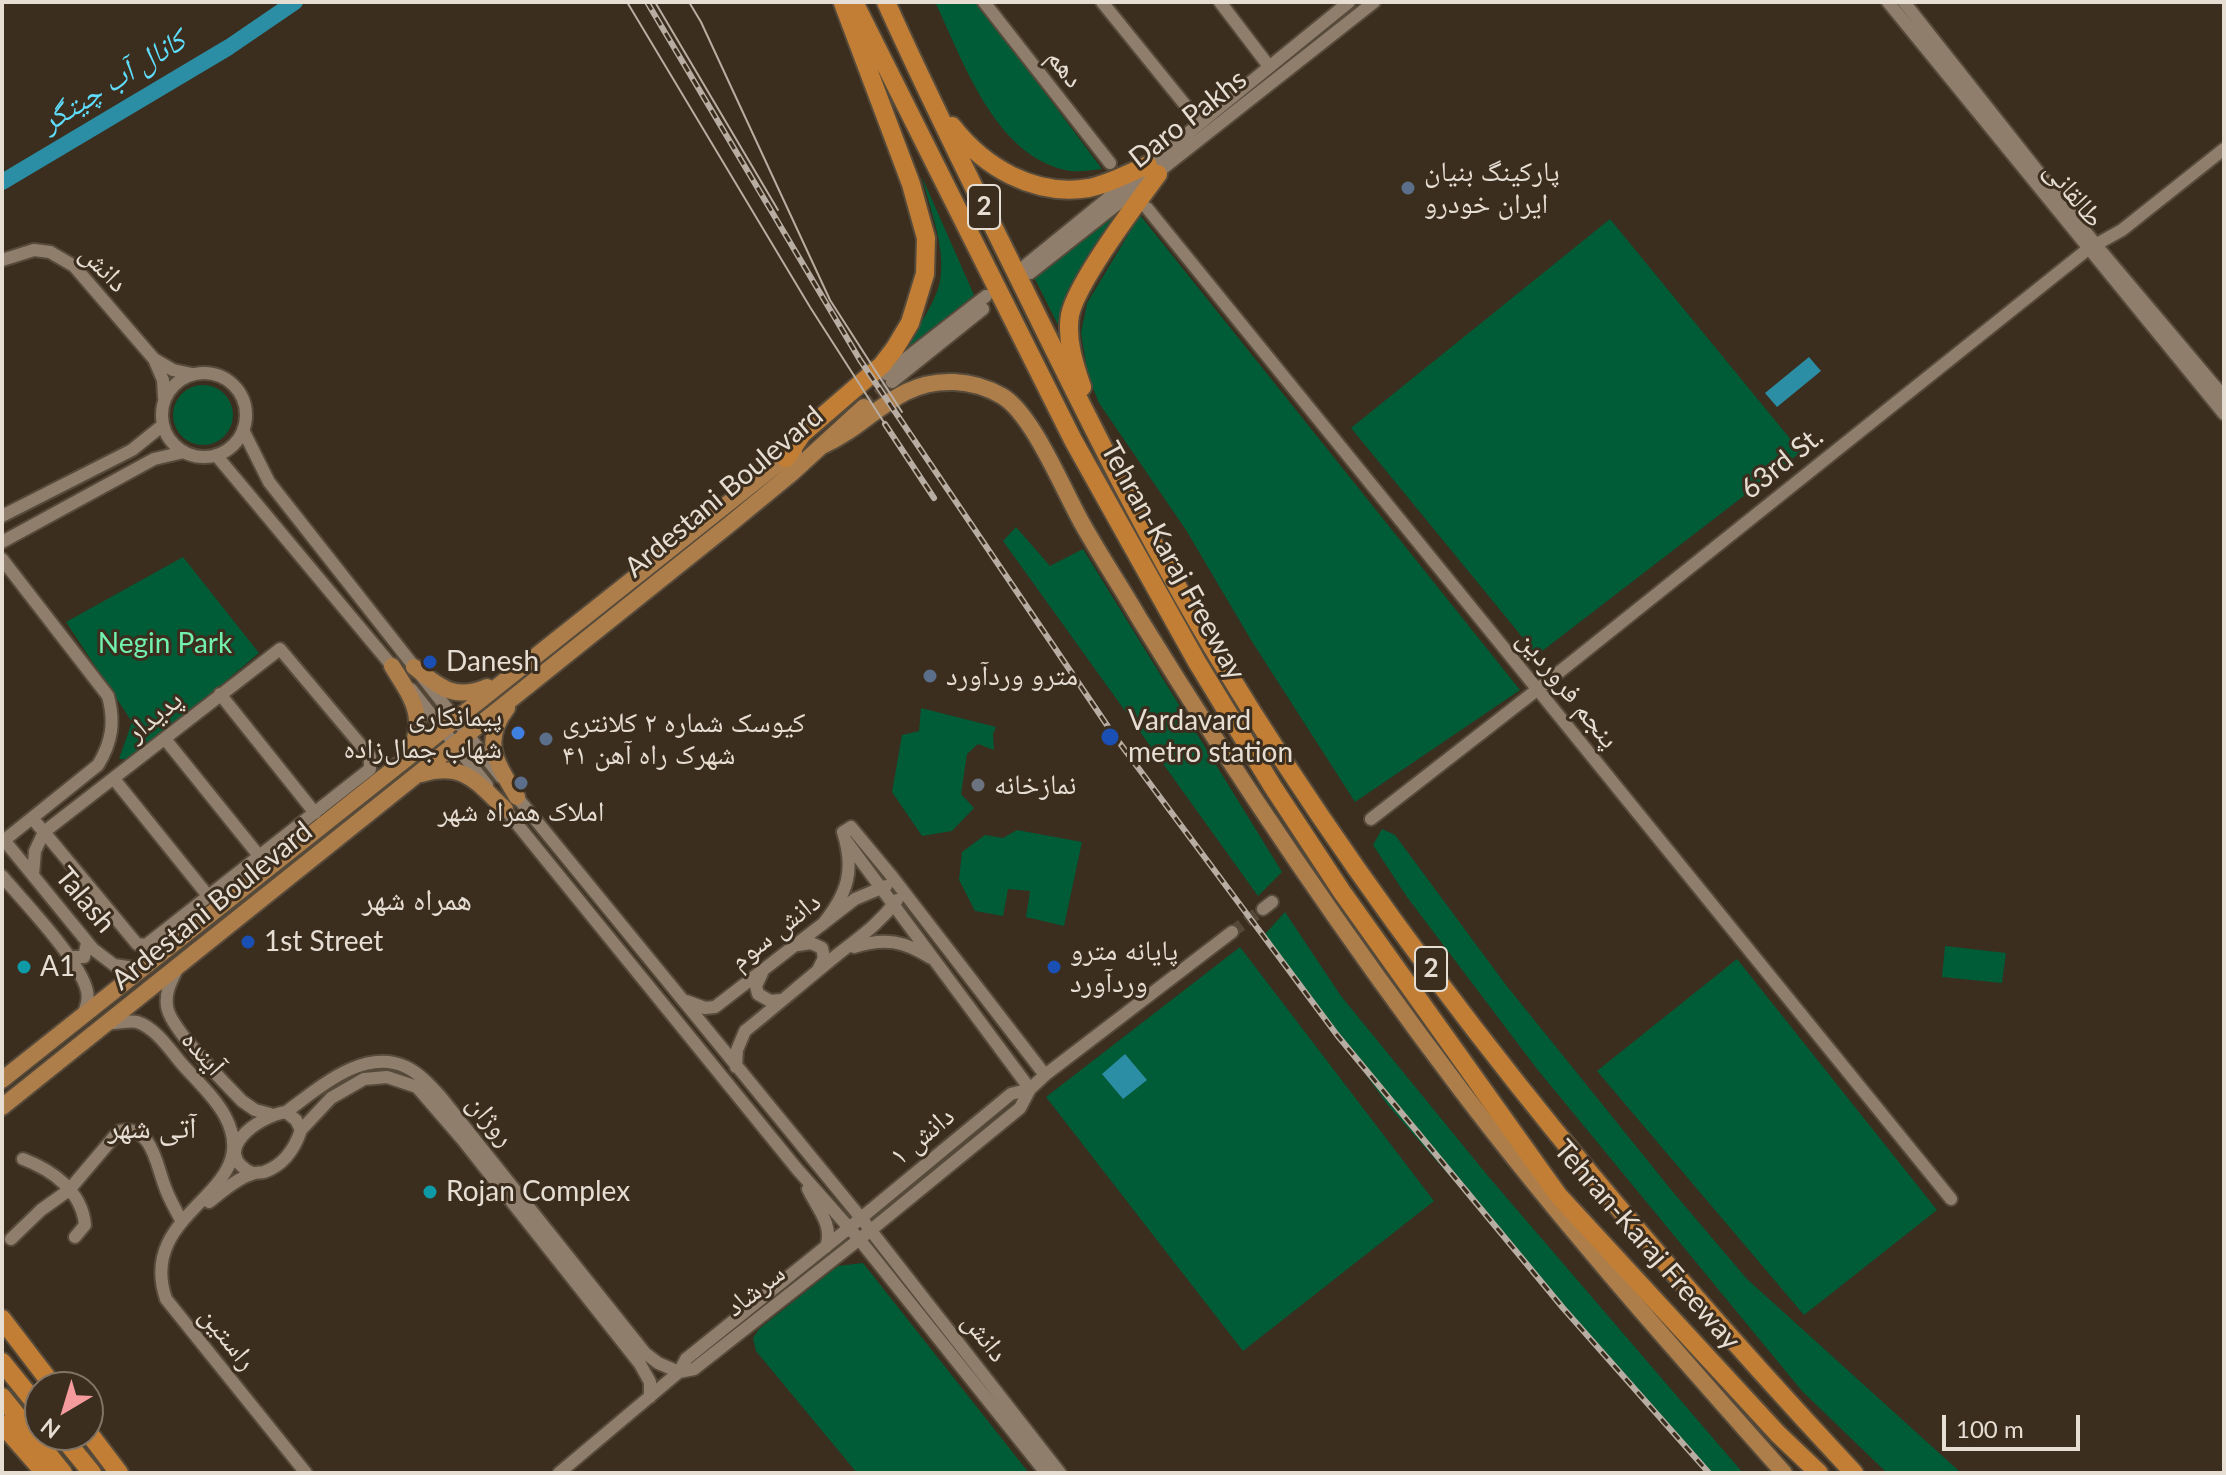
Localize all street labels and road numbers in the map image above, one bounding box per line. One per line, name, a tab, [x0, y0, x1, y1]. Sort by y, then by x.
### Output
street label: دهم	[1039, 42, 1091, 94]
street label: Daro Pakhs	[1123, 63, 1253, 175]
street label: طالقانی	[2037, 154, 2111, 234]
road number: 2	[968, 185, 1000, 229]
street label: دانش	[73, 237, 135, 299]
street label: Ardestani Boulevard	[618, 399, 830, 585]
street label: 63rd St.	[1734, 420, 1830, 506]
street label: Tehran-Karaj Freeway	[1094, 436, 1252, 686]
street label: پنجم فروردین	[1510, 623, 1626, 755]
street label: پدیدار	[119, 683, 189, 749]
street label: Ardestani Boulevard	[105, 815, 319, 997]
street label: Talash	[48, 860, 122, 940]
street label: دانش سوم	[723, 885, 827, 977]
road number: 2	[1415, 947, 1447, 991]
street label: آینده	[174, 1023, 232, 1083]
street label: روژان	[460, 1087, 522, 1153]
street label: دانش ۱	[883, 1099, 961, 1173]
street label: Tehran-Karaj Freeway	[1547, 1133, 1747, 1357]
street label: سرشاد	[718, 1256, 792, 1324]
street label: راستین	[192, 1299, 264, 1377]
street label: دانش	[955, 1305, 1015, 1369]

